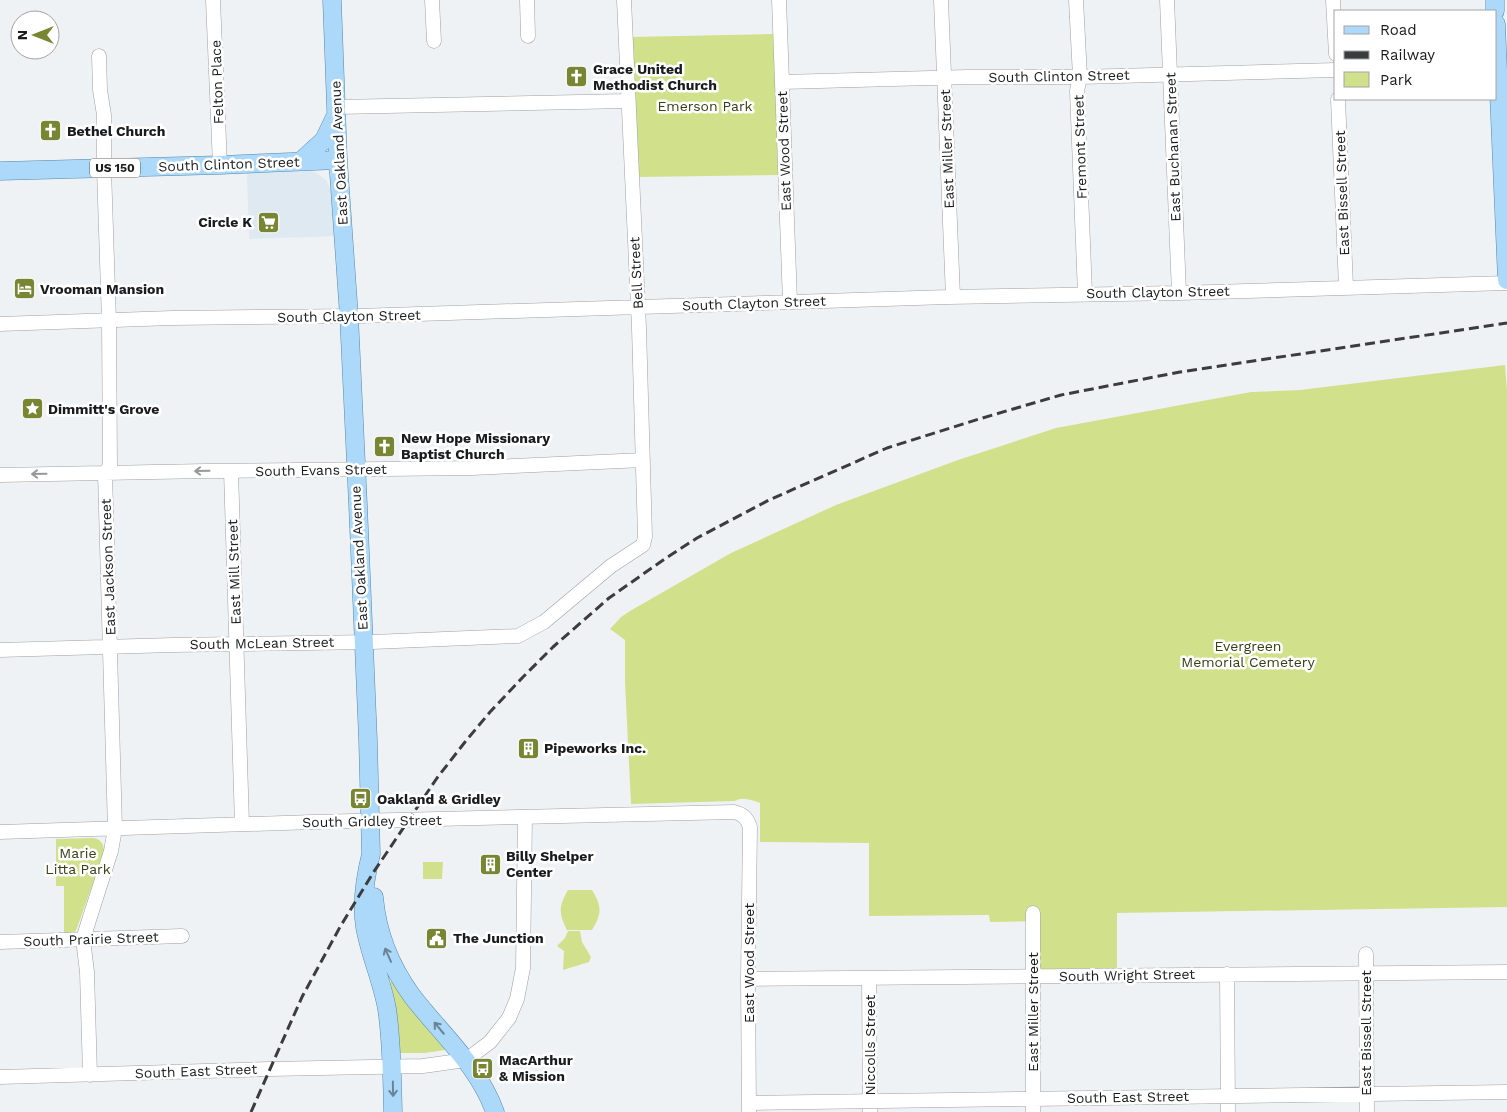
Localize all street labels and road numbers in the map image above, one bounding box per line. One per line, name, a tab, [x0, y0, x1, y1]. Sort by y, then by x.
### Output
street label: Felton Place	[208, 40, 226, 124]
street label: South Clinton Street	[988, 67, 1130, 85]
street label: East Buchanan Street	[1162, 72, 1184, 222]
street label: East Oakland Avenue	[327, 80, 351, 226]
street label: East Miller Street	[937, 89, 957, 209]
street label: East Wood Street	[774, 91, 794, 211]
street label: Fremont Street	[1070, 94, 1090, 200]
street label: East Bissell Street	[1332, 130, 1352, 256]
street label: South Clinton Street	[158, 154, 300, 174]
road number: US 150	[90, 158, 140, 178]
street label: Bell Street	[626, 236, 646, 309]
street label: South Clayton Street	[1086, 283, 1230, 301]
street label: South Clayton Street	[682, 292, 826, 314]
street label: South Clayton Street	[277, 307, 421, 325]
street label: South Evans Street	[255, 461, 387, 479]
street label: East Oakland Avenue	[347, 485, 371, 631]
street label: East Jackson Street	[98, 498, 118, 636]
street label: East Mill Street	[224, 519, 244, 625]
street label: South McLean Street	[189, 634, 335, 652]
street label: South Gridley Street	[302, 812, 442, 830]
street label: East Wood Street	[741, 903, 757, 1023]
street label: South Prairie Street	[23, 929, 159, 949]
street label: East Miller Street	[1025, 952, 1041, 1072]
street label: South Wright Street	[1059, 966, 1195, 984]
street label: East Bissell Street	[1358, 970, 1374, 1096]
street label: Niccolls Street	[862, 994, 878, 1095]
street label: South East Street	[135, 1061, 258, 1081]
street label: South East Street	[1067, 1088, 1189, 1106]

